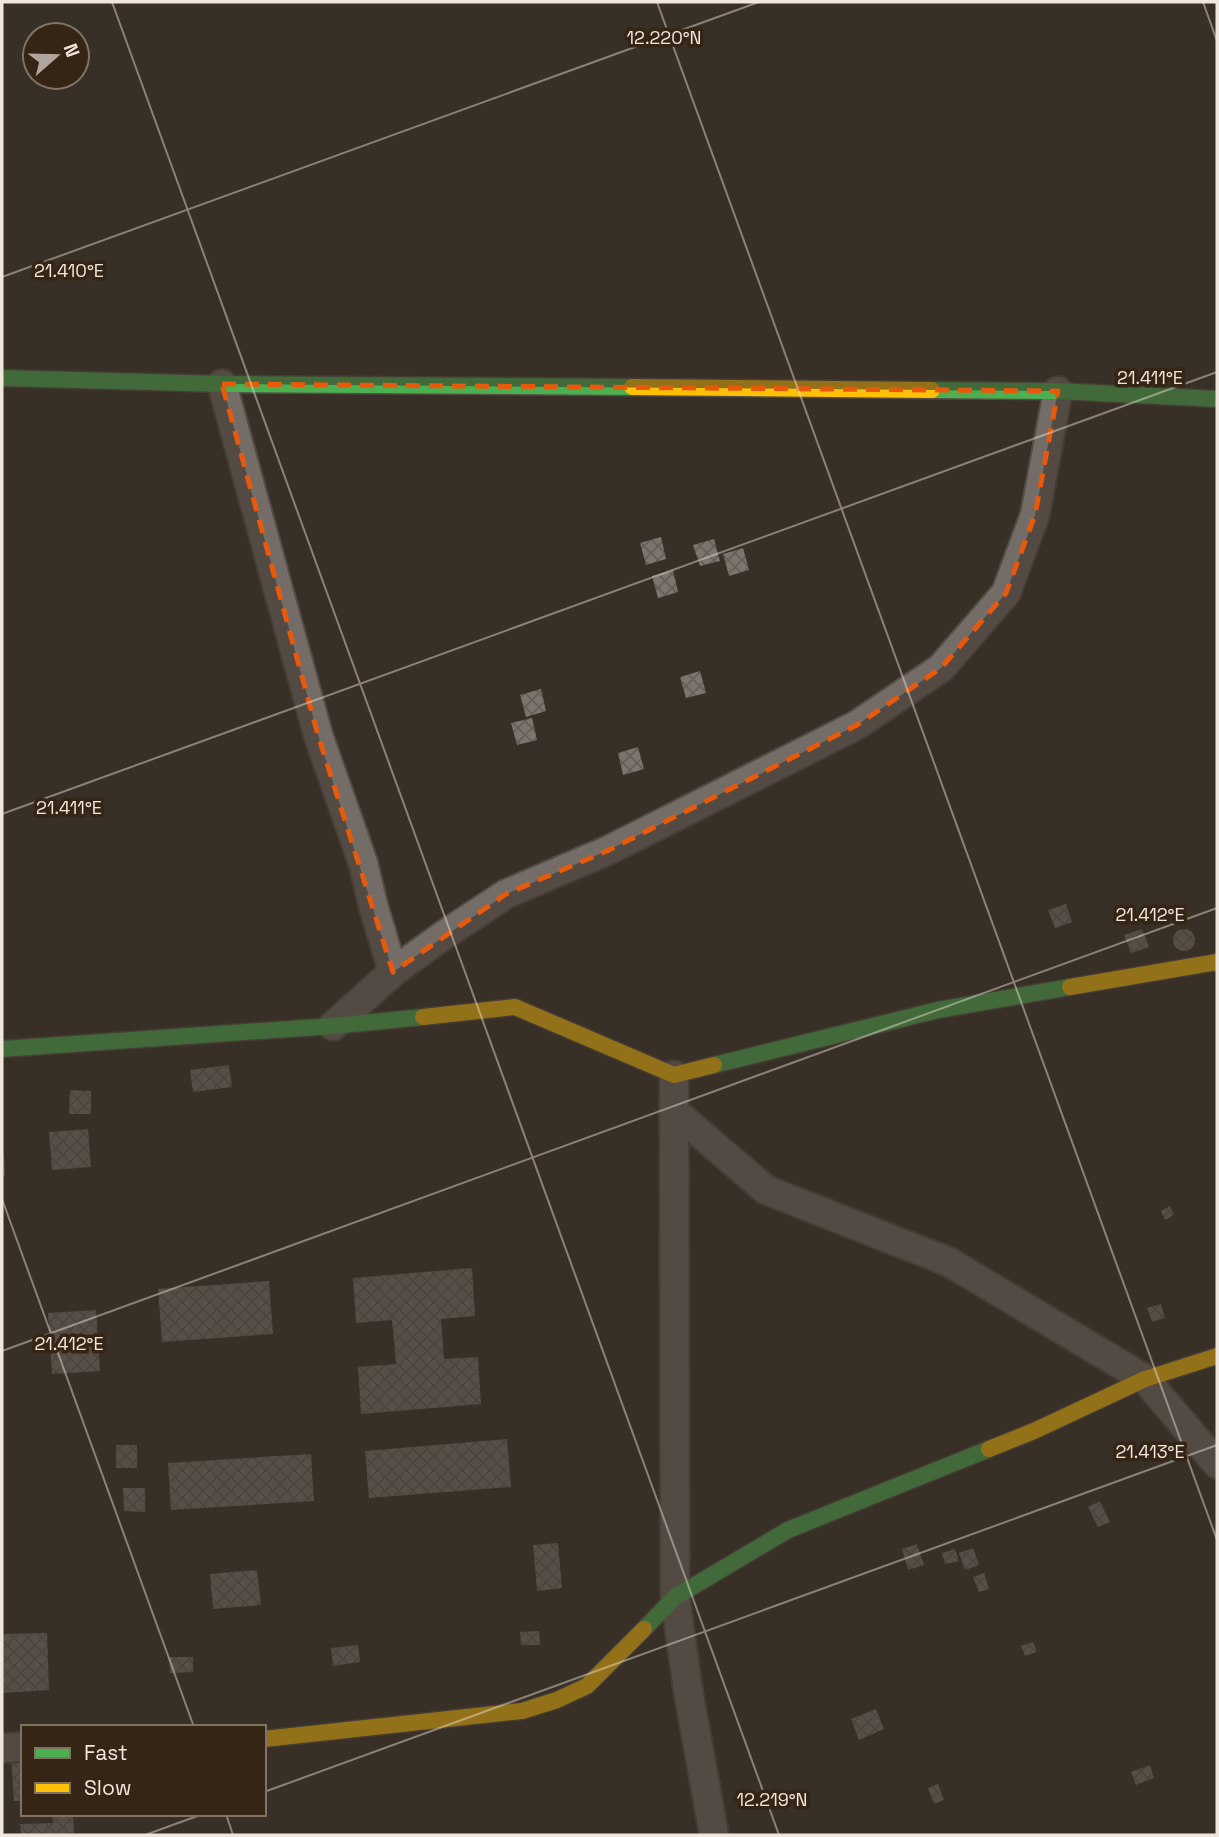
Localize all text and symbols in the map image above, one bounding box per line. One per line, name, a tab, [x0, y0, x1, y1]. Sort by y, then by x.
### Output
north arrow	[21, 21, 91, 91]
text: 12.220°N	[627, 26, 702, 49]
text: N	[58, 40, 85, 61]
text: 21.410°E	[34, 259, 104, 282]
text: 21.411°E	[1117, 366, 1183, 389]
text: 21.411°E	[36, 796, 102, 819]
text: 21.412°E	[1115, 903, 1185, 926]
text: 21.412°E	[34, 1332, 104, 1355]
text: 21.413°E	[1115, 1440, 1185, 1463]
legend	[21, 1725, 266, 1816]
text: Fast	[84, 1739, 128, 1766]
text: Slow	[84, 1774, 132, 1801]
text: 12.219°N	[736, 1788, 808, 1811]

